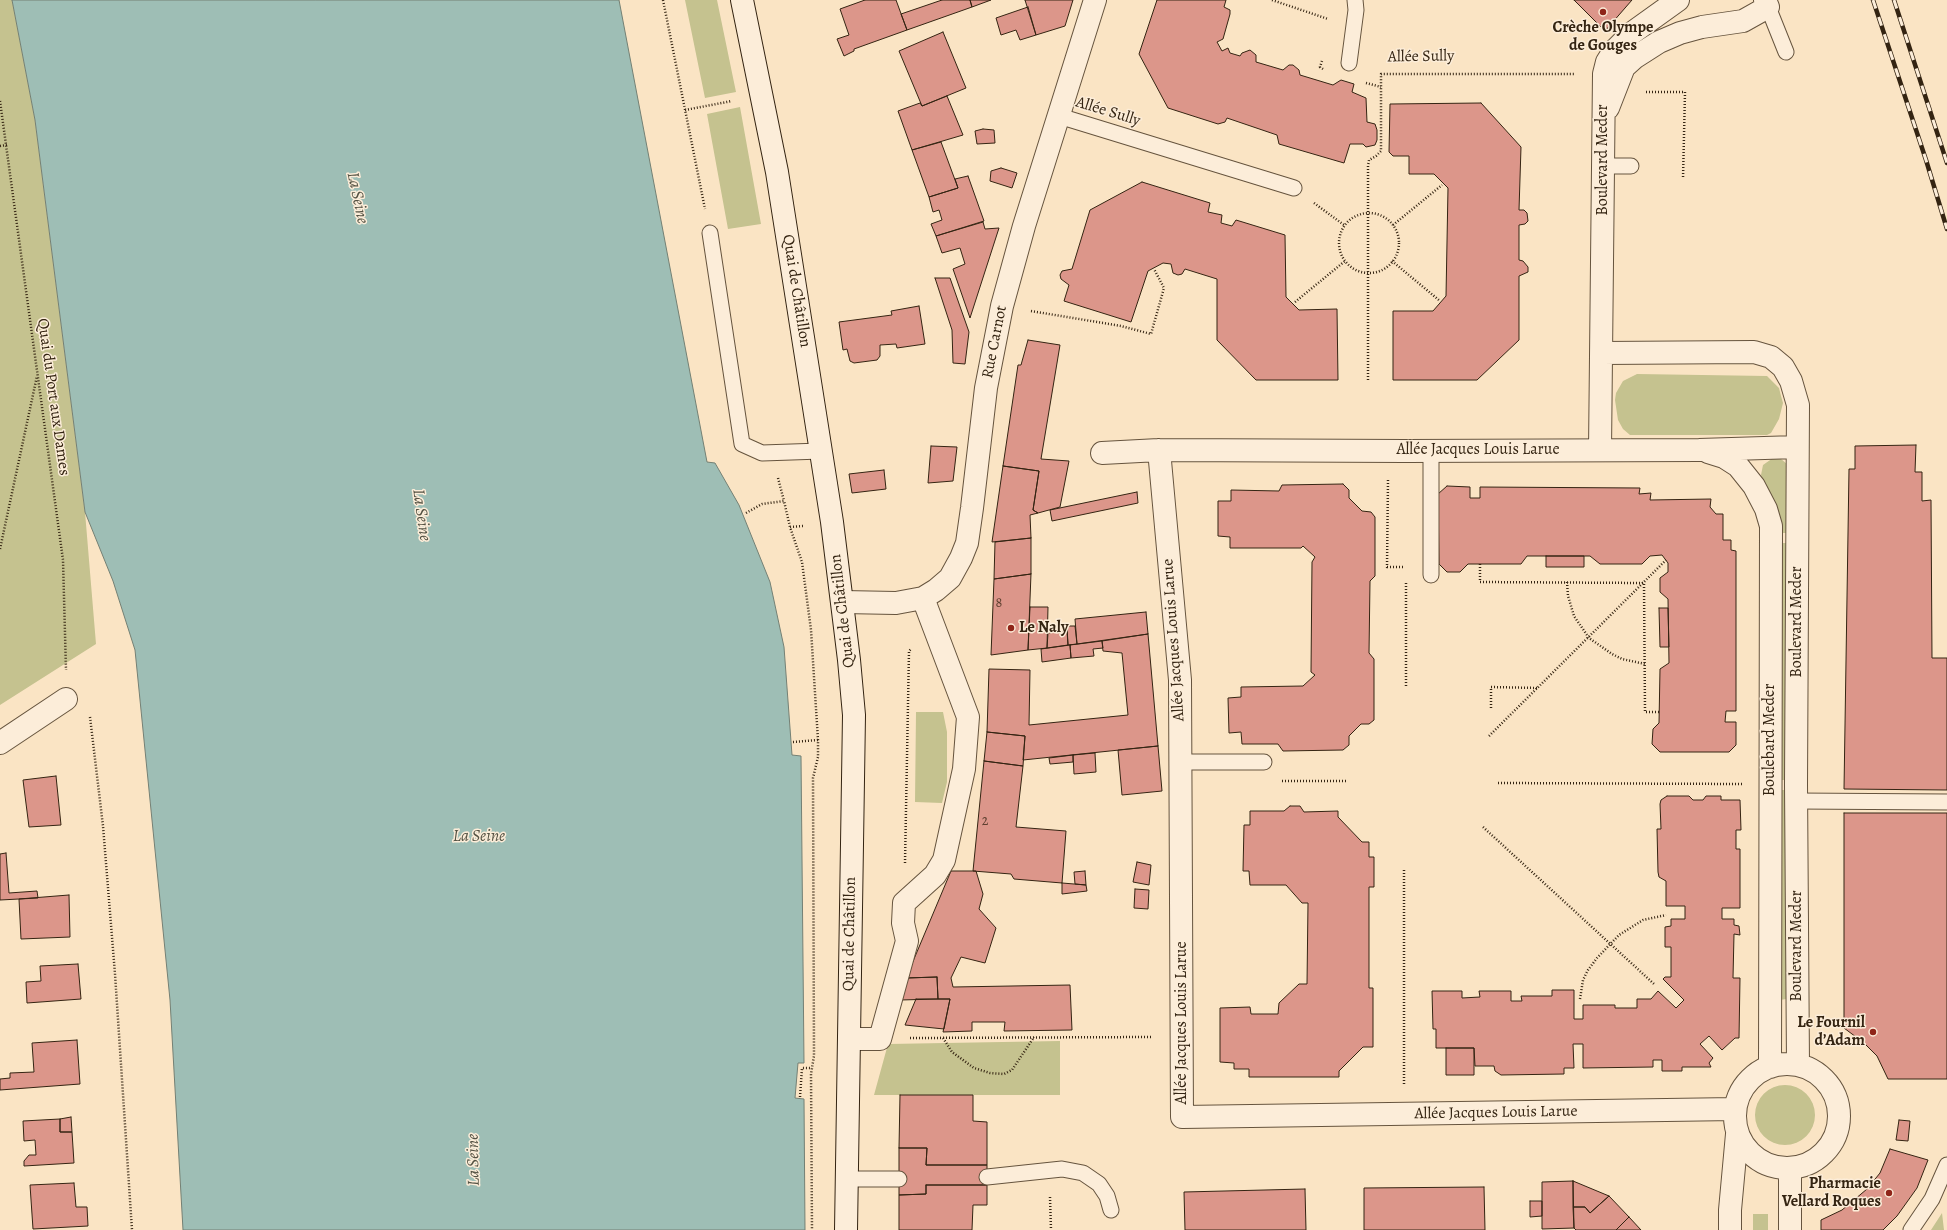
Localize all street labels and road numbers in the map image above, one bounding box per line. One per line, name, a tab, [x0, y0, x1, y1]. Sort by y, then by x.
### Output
street label: Allée Sully	[1388, 47, 1454, 67]
street label: Allée Sully	[1073, 93, 1143, 131]
street label: Boulevard Meder	[1593, 104, 1613, 216]
street label: Quai de Châtillon	[778, 233, 814, 349]
street label: Rue Carnot	[979, 304, 1011, 380]
street label: Quai du Port aux Dames	[32, 317, 74, 477]
street label: Allée Jacques Louis Larue	[1396, 440, 1560, 460]
street label: Quai de Châtillon	[827, 553, 859, 669]
street label: Allée Jacques Louis Larue	[1159, 558, 1189, 722]
street label: Boulevard Meder	[1787, 566, 1807, 678]
street label: Boulebard Meder	[1760, 684, 1780, 796]
street label: Quai de Châtillon	[839, 877, 861, 991]
street label: Boulevard Meder	[1787, 890, 1807, 1002]
street label: Allée Jacques Louis Larue	[1172, 941, 1192, 1105]
street label: Allée Jacques Louis Larue	[1414, 1102, 1578, 1124]

